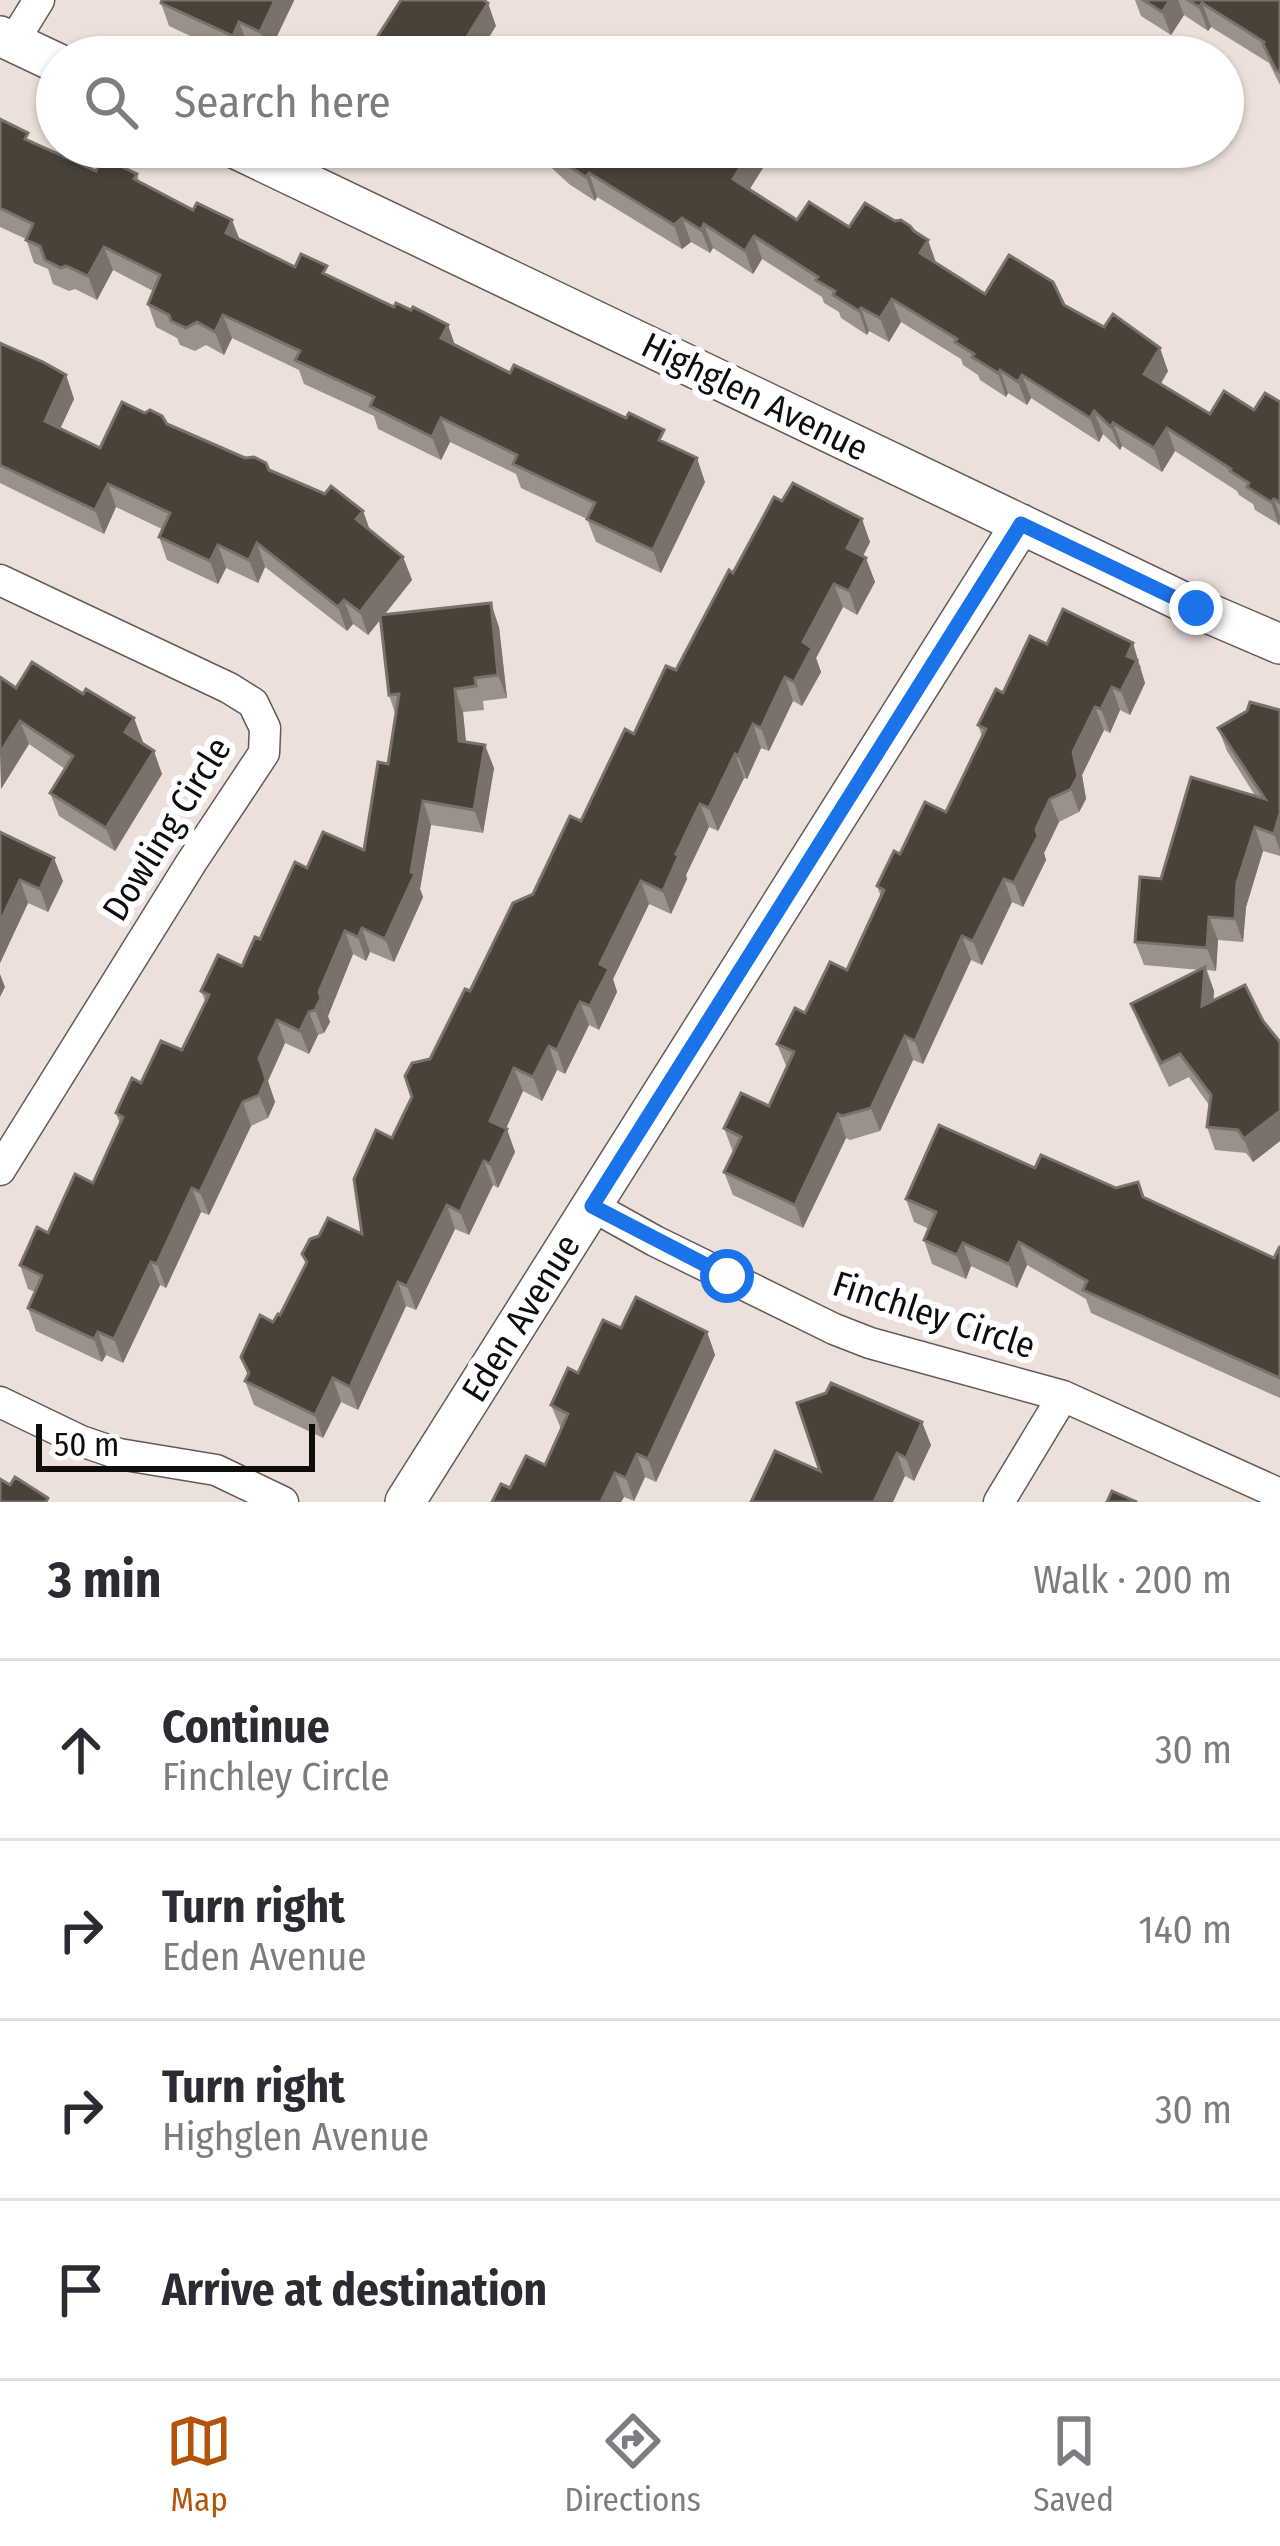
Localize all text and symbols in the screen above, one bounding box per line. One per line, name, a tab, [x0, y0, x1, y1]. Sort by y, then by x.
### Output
search box	[36, 36, 1244, 168]
icon: search	[78, 69, 144, 135]
text: Search here	[174, 75, 391, 129]
street label: Highglen Avenue	[635, 323, 875, 471]
route end	[1169, 581, 1223, 635]
street label: Dowling Circle	[93, 729, 241, 929]
street label: Eden Avenue	[452, 1226, 590, 1410]
route start	[700, 1249, 754, 1303]
street label: Finchley Circle	[827, 1262, 1041, 1368]
scale bar	[36, 1418, 315, 1471]
text: 50 m	[54, 1425, 119, 1465]
text: 3 min	[48, 1549, 162, 1611]
text: Walk · 200 m	[1033, 1557, 1232, 1603]
text: Continue	[162, 1700, 330, 1754]
icon: ahead	[48, 1717, 114, 1783]
text: 30 m	[1155, 1727, 1232, 1773]
text: Finchley Circle	[162, 1754, 389, 1800]
text: Turn right	[162, 1880, 345, 1934]
icon: right	[48, 1897, 114, 1963]
text: 140 m	[1138, 1907, 1232, 1953]
text: Eden Avenue	[162, 1934, 367, 1980]
text: Turn right	[162, 2060, 345, 2114]
icon: right	[48, 2077, 114, 2143]
text: 30 m	[1155, 2087, 1232, 2133]
text: Highglen Avenue	[162, 2114, 429, 2160]
icon: arrive	[48, 2257, 114, 2323]
text: Arrive at destination	[162, 2263, 547, 2317]
tab: Map	[166, 2408, 232, 2520]
tab: Directions	[564, 2408, 701, 2520]
tab: Saved	[1033, 2408, 1114, 2520]

